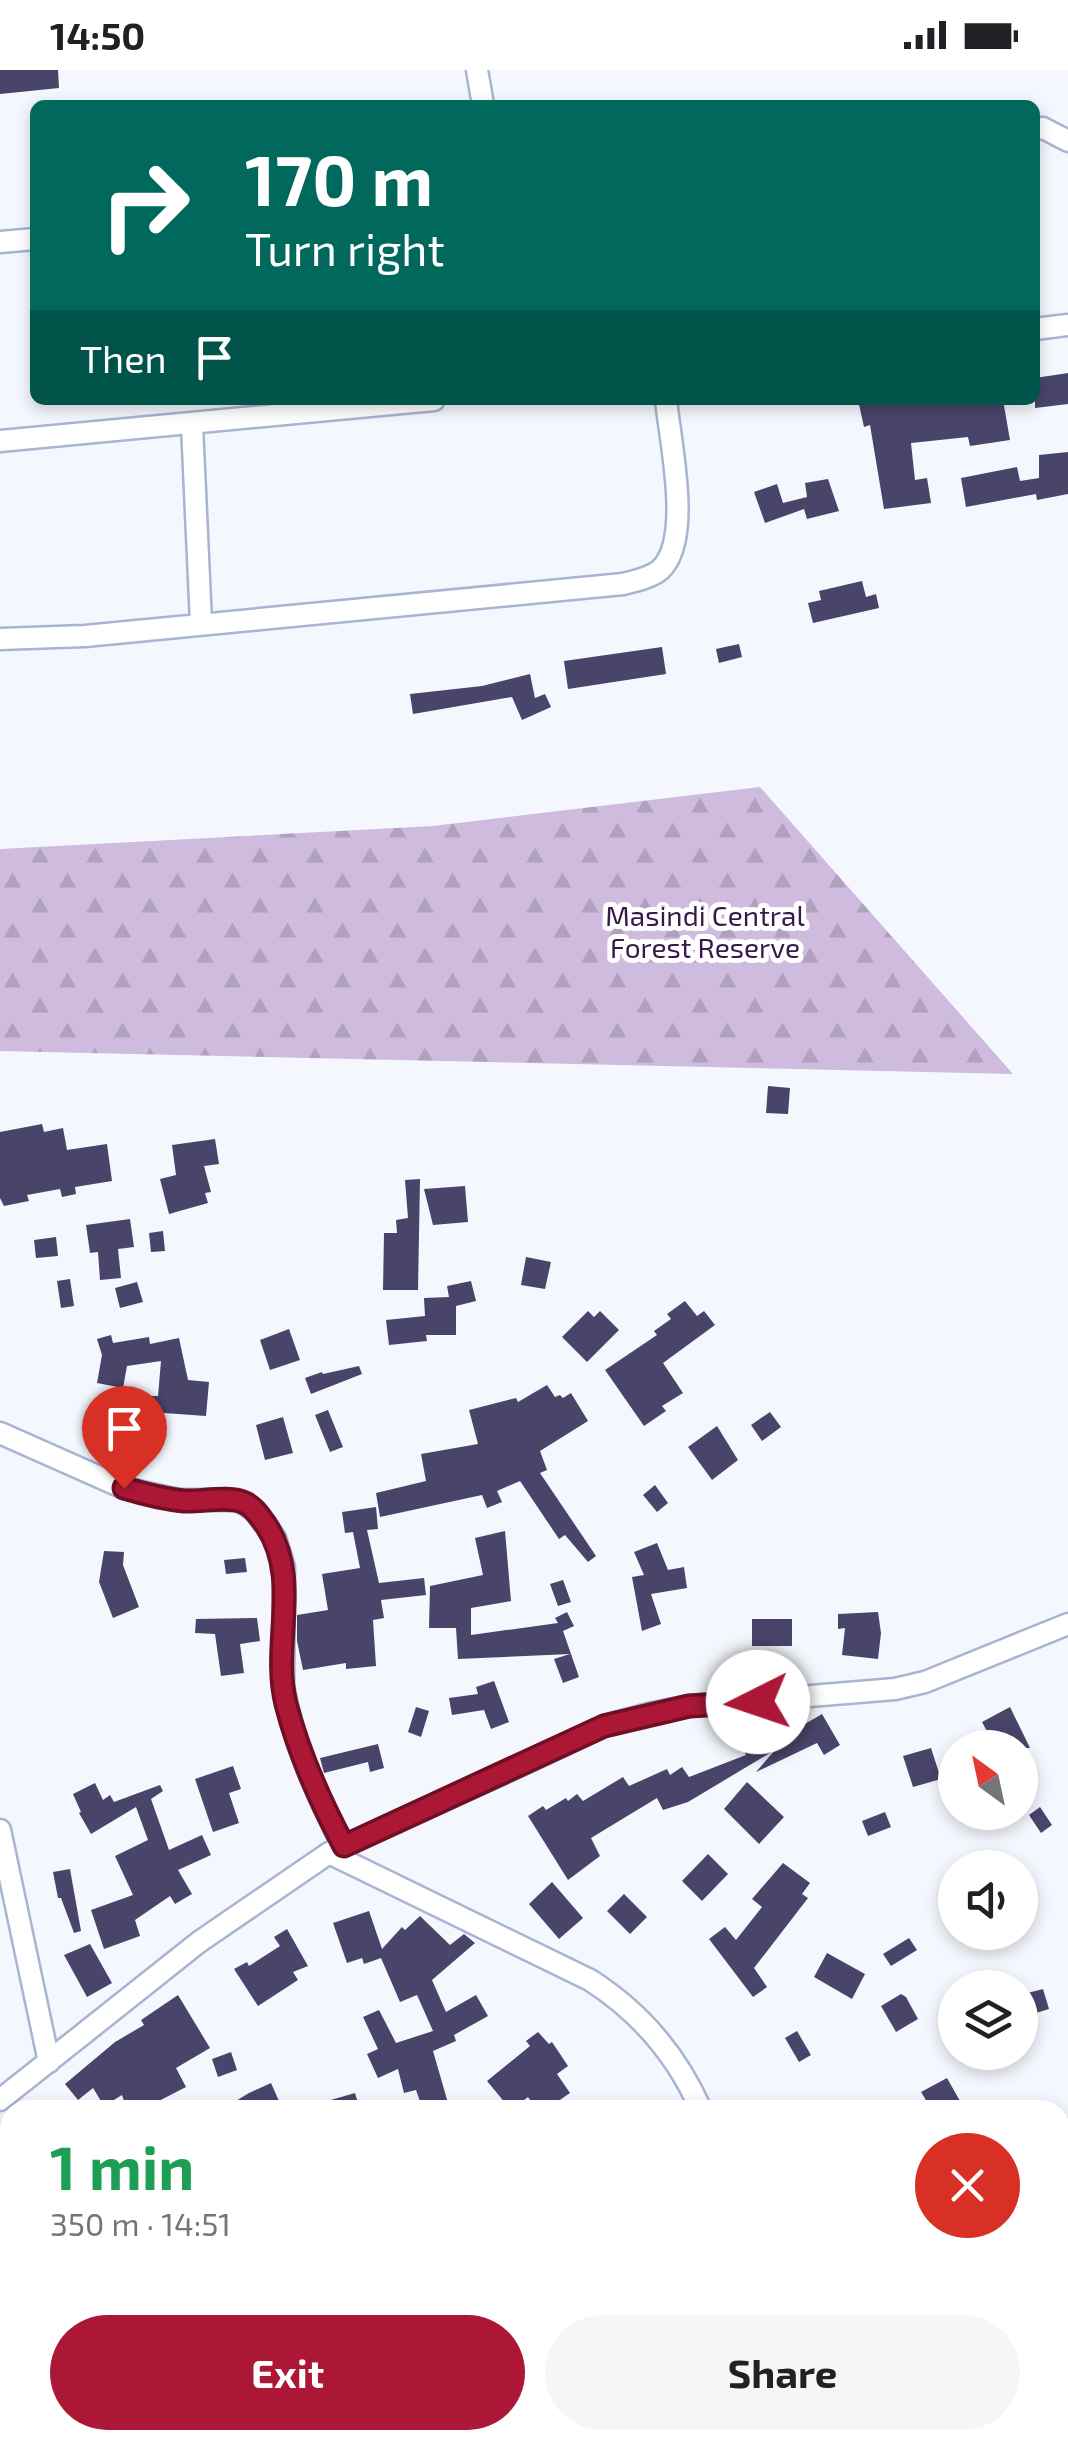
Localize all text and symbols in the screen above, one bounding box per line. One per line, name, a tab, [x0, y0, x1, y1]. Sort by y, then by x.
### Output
text: 14:50	[50, 12, 145, 58]
text: 170 m	[245, 136, 433, 220]
icon: right	[80, 140, 210, 270]
text: Turn right	[245, 221, 445, 275]
icon: arrive	[187, 330, 242, 385]
text: Then	[80, 335, 167, 381]
park label: Masindi Central Forest Reserve	[605, 898, 805, 964]
pin	[82, 1386, 167, 1489]
icon: arrive	[97, 1401, 152, 1456]
position arrow	[706, 1650, 810, 1754]
north arrow	[938, 1730, 1038, 1830]
map controls	[938, 1730, 1038, 2070]
button: sound	[938, 1850, 1038, 1950]
button: layers	[938, 1970, 1038, 2070]
text: 1 min	[50, 2130, 194, 2202]
button: close	[915, 2133, 1020, 2238]
text: 350 m · 14:51	[50, 2204, 231, 2242]
button: Exit	[50, 2315, 525, 2430]
button: Share	[545, 2315, 1020, 2430]

